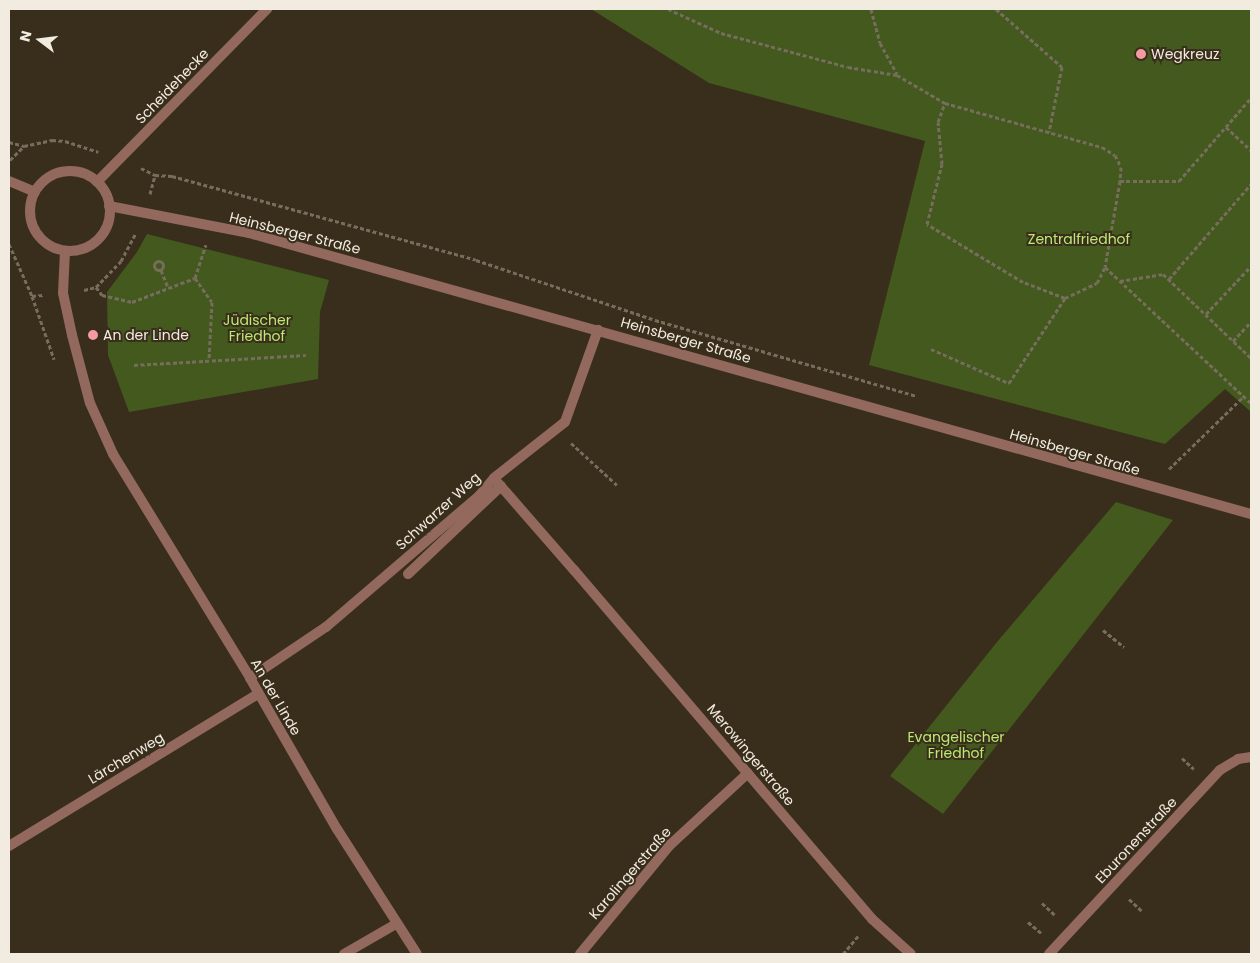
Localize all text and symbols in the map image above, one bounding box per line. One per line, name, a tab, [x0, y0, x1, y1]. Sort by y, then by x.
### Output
north arrow	[15, 15, 65, 65]
text: N	[14, 28, 37, 44]
street label: Scheidehecke	[132, 45, 212, 127]
place label: Wegkreuz	[1151, 46, 1219, 62]
marker: Wegkreuz	[1135, 48, 1147, 60]
street label: Heinsberger Straße	[228, 209, 362, 257]
park label: Zentralfriedhof	[1028, 231, 1130, 247]
park label: Jüdischer Friedhof	[223, 312, 291, 344]
street label: Heinsberger Straße	[619, 313, 753, 367]
place label: An der Linde	[103, 327, 189, 343]
marker: An der Linde	[87, 329, 99, 341]
street label: Heinsberger Straße	[1008, 425, 1142, 479]
street label: Schwarzer Weg	[392, 469, 484, 553]
street label: An der Linde	[247, 656, 305, 738]
street label: Merowingerstraße	[704, 701, 798, 809]
street label: Lärchenweg	[85, 729, 167, 787]
park label: Evangelischer Friedhof	[907, 729, 1005, 762]
street label: Eburonenstraße	[1092, 793, 1180, 887]
street label: Karolingerstraße	[585, 824, 675, 922]

